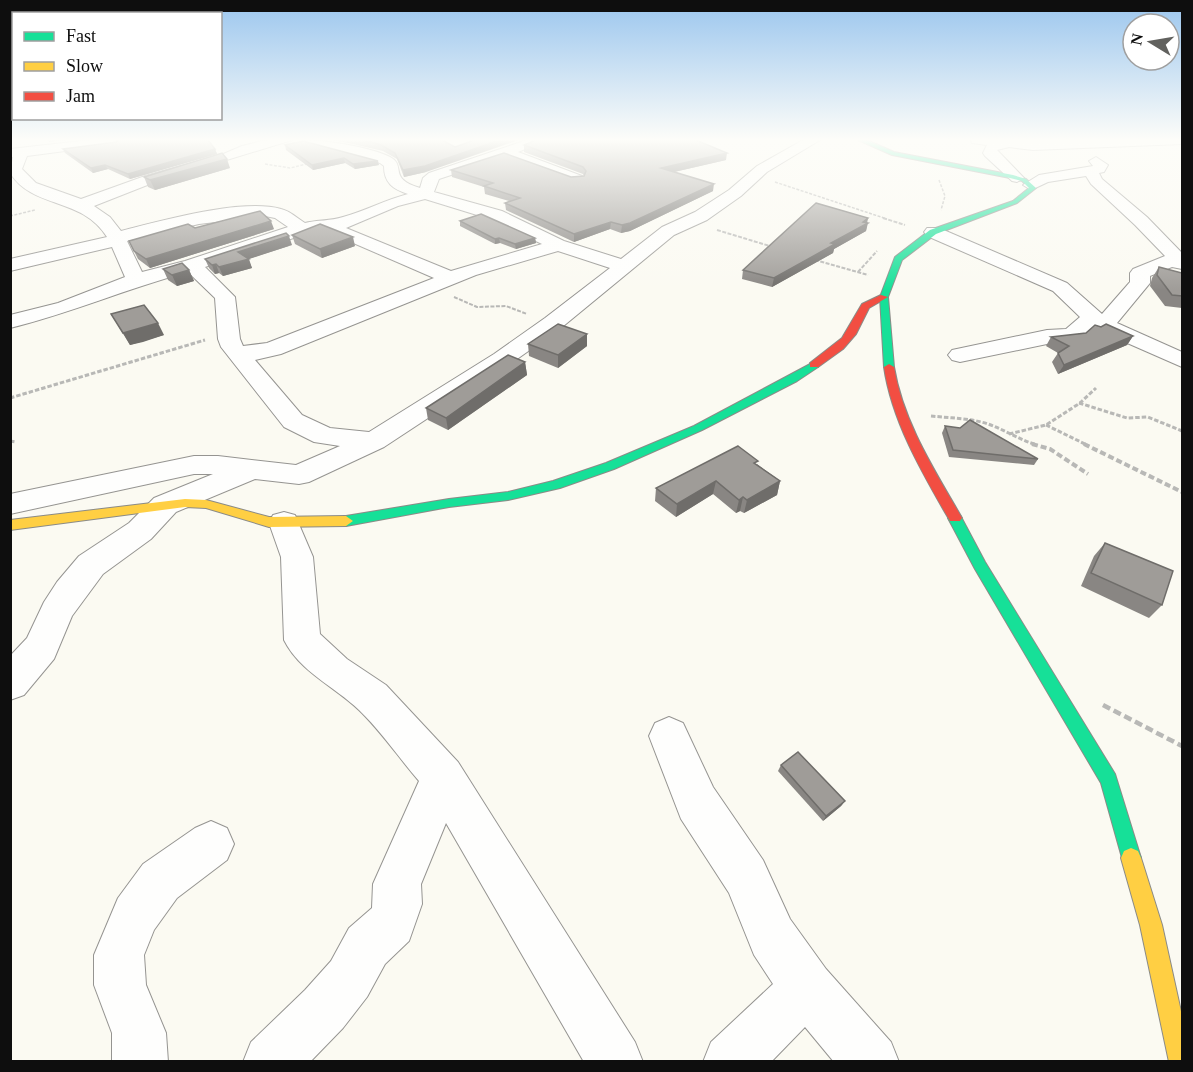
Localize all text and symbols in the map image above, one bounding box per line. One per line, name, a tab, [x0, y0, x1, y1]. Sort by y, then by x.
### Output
legend	[12, 12, 222, 120]
north arrow	[1121, 12, 1181, 72]
text: Fast	[66, 26, 96, 46]
text: N	[1127, 32, 1146, 47]
text: Slow	[66, 56, 103, 76]
text: Jam	[66, 86, 95, 106]

